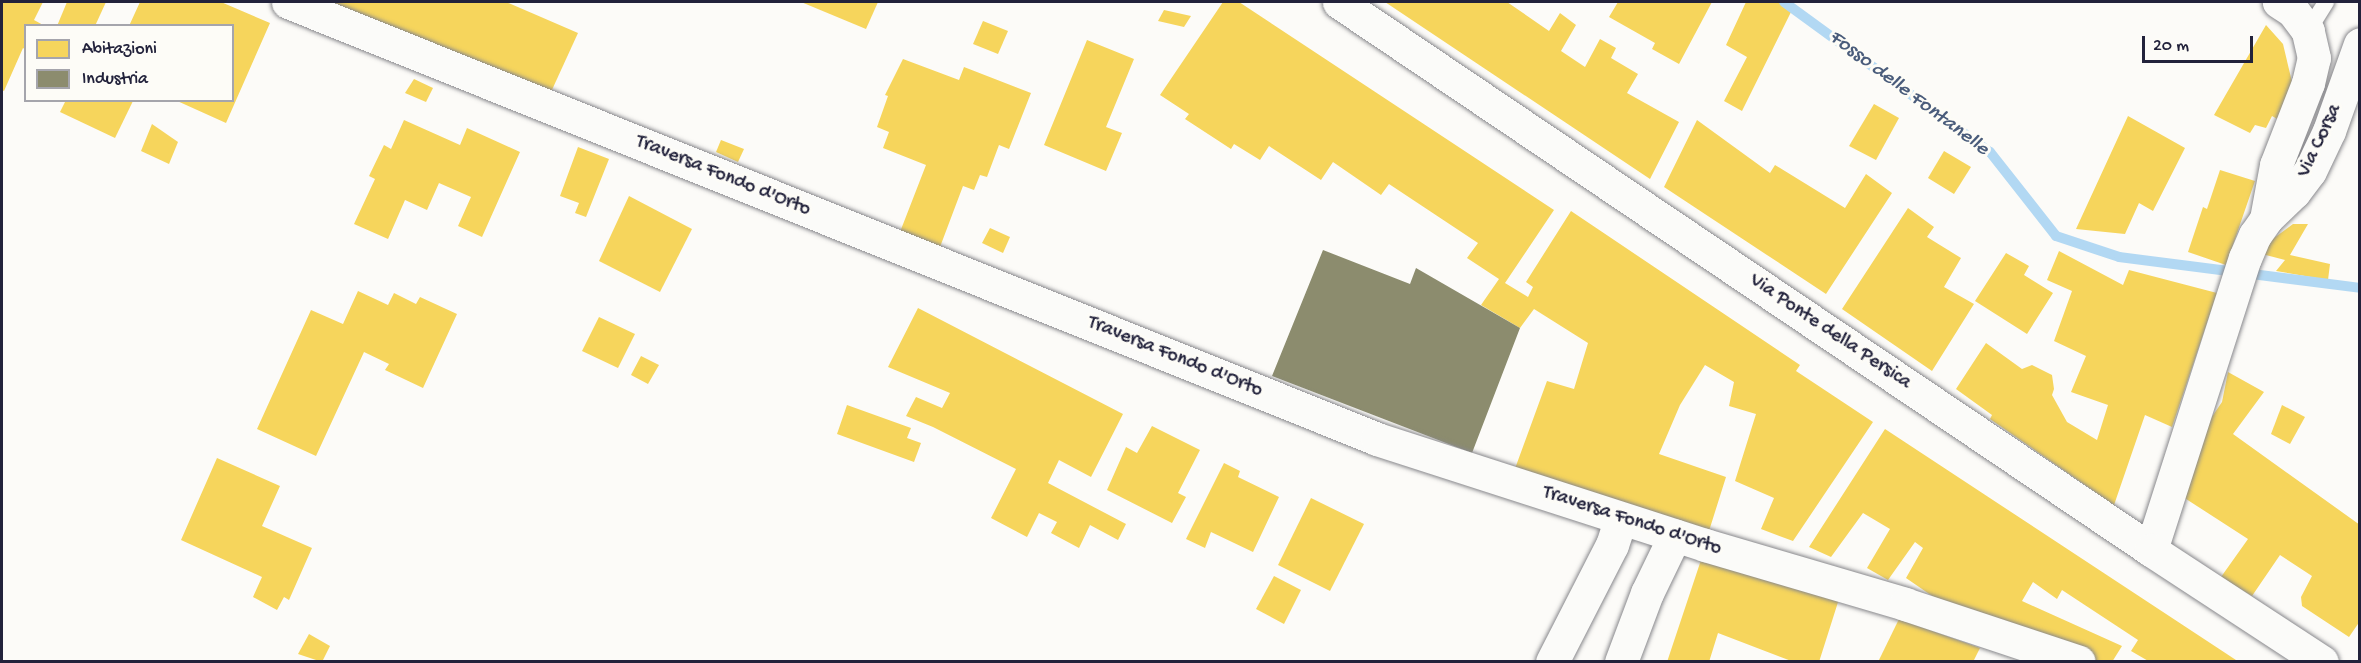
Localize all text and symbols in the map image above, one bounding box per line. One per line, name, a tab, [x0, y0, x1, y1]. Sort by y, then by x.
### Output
legend	[24, 24, 234, 102]
scale bar	[2145, 24, 2256, 62]
water label: Fosso delle Fontanelle	[1823, 26, 1993, 162]
text: 20 m	[2153, 36, 2189, 57]
text: Abitazioni	[82, 39, 157, 60]
text: Industria	[82, 69, 148, 90]
street label: Via Corsa	[2293, 101, 2347, 181]
street label: Traversa Fondo d'Orto	[632, 130, 814, 222]
street label: Via Ponte della Persica	[1744, 269, 1916, 395]
street label: Traversa Fondo d'Orto	[1084, 311, 1266, 403]
street label: Traversa Fondo d'Orto	[1539, 481, 1725, 561]

